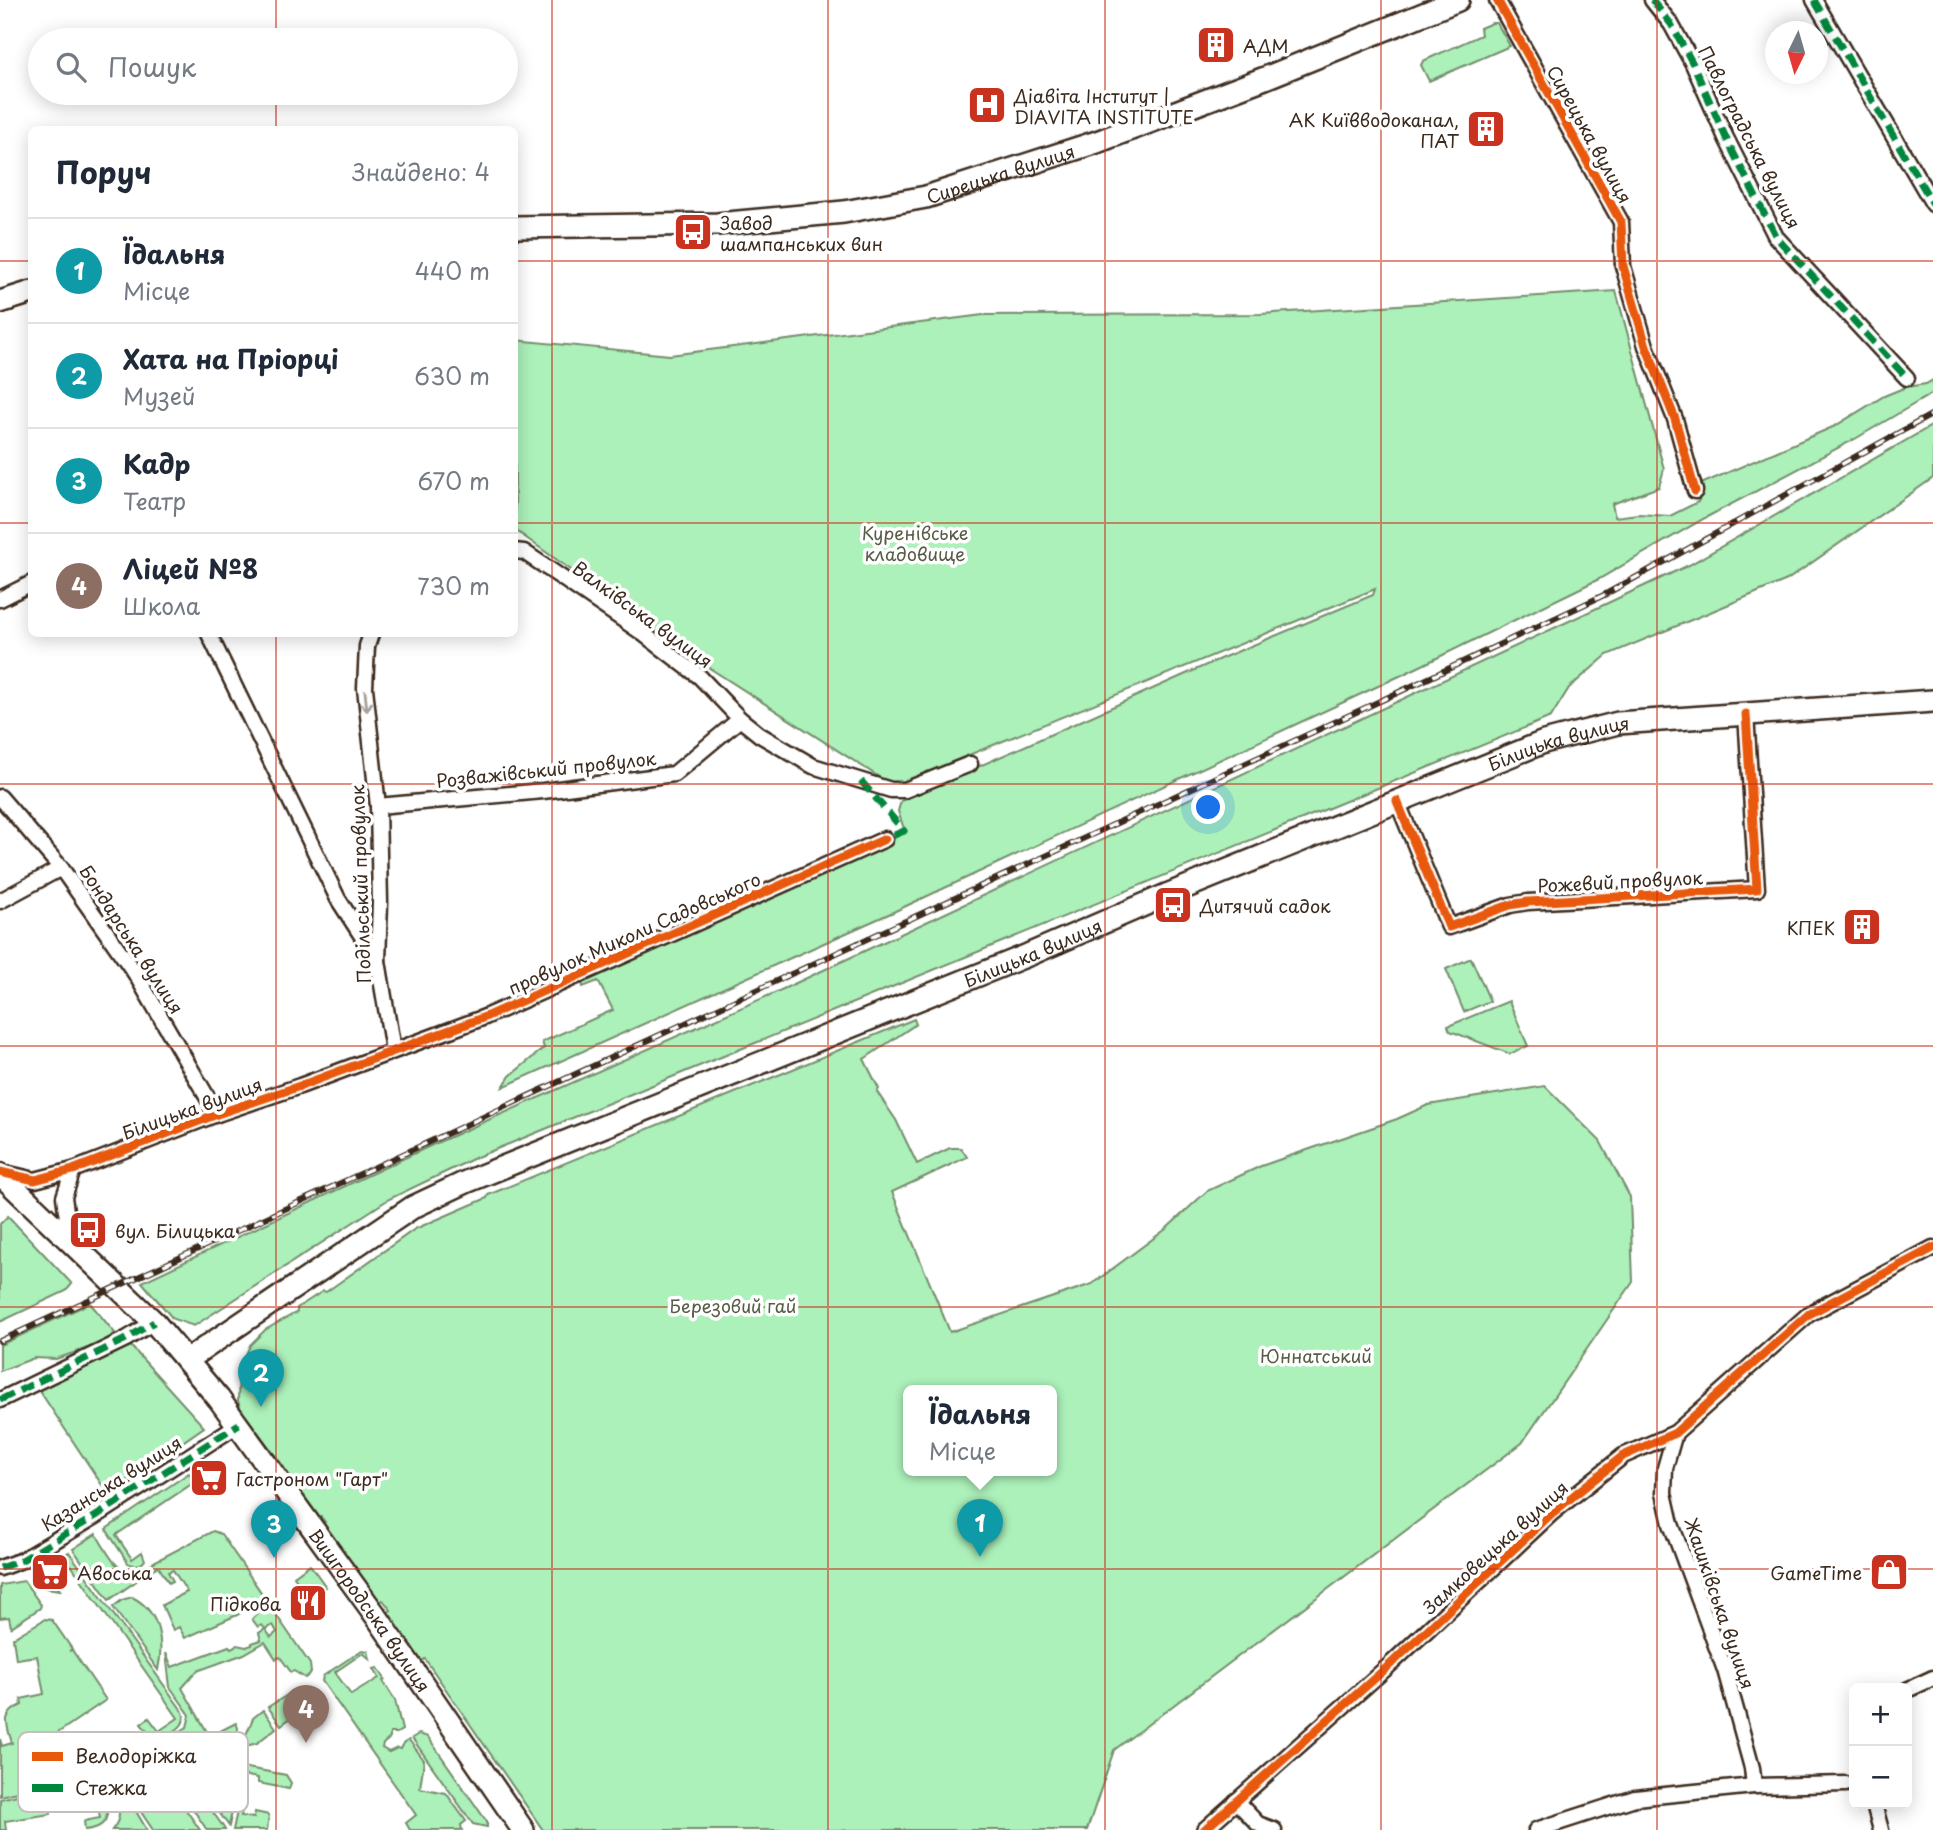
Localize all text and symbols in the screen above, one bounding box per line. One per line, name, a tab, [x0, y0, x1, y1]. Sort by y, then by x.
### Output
north arrow	[1765, 21, 1828, 84]
building icon: АДМ	[1195, 24, 1237, 66]
search box	[28, 28, 518, 105]
place label: АДМ	[1243, 32, 1288, 59]
street label: Павлоградська вулиця	[1692, 41, 1808, 233]
text: Пошук	[108, 47, 196, 86]
icon: search	[52, 48, 90, 86]
street label: Сирецька вулиця	[1541, 60, 1639, 208]
place label: Діавіта Інститут | DIAVITA INSTITUTE	[1013, 82, 1194, 130]
hospital icon: Діавіта Інститут | DIAVITA INSTITUTE	[966, 84, 1008, 126]
place label: АК Київводоканал, ПАТ	[1289, 106, 1460, 154]
building icon: АК Київводоканал, ПАТ	[1465, 108, 1507, 150]
street label: Сирецька вулиця	[923, 137, 1078, 210]
text: Поруч	[56, 149, 151, 194]
text: Знайдено: 4	[352, 154, 490, 189]
place label: Завод шампанських вин	[720, 209, 883, 257]
bus stop icon: Завод шампанських вин	[672, 211, 714, 253]
text: Їдальня	[123, 234, 226, 273]
text: 1	[74, 253, 85, 288]
text: 440 m	[415, 253, 490, 288]
text: Місце	[123, 273, 190, 308]
text: Хата на Пріорці	[123, 339, 338, 378]
text: 2	[71, 358, 87, 393]
text: 630 m	[414, 358, 490, 393]
text: Музей	[123, 378, 195, 413]
text: Кадр	[123, 444, 190, 483]
text: 3	[71, 463, 87, 498]
text: 670 m	[418, 463, 490, 498]
text: Театр	[123, 483, 186, 518]
park label: Куренівське кладовище	[862, 519, 968, 567]
text: Ліцей №8	[123, 549, 258, 588]
street label: Валківська вулиця	[567, 554, 719, 674]
text: 4	[71, 568, 87, 603]
text: 730 m	[417, 568, 490, 603]
text: Школа	[123, 588, 200, 623]
one-way arrow	[360, 689, 373, 712]
street label: Білицька вулиця	[1484, 709, 1630, 777]
street label: Розважівський провулок	[435, 744, 658, 794]
street label: Подільський провулок	[343, 784, 377, 984]
your location	[1191, 790, 1225, 824]
street label: Бондарська вулиця	[73, 859, 191, 1019]
street label: Рожевий провулок	[1537, 863, 1704, 899]
street label: провулок Миколи Садовського	[503, 865, 765, 1001]
bus stop icon: Дитячий садок	[1152, 884, 1194, 926]
place label: Дитячий садок	[1199, 892, 1331, 919]
building icon: КПЕК	[1841, 906, 1883, 948]
street label: Білицька вулиця	[960, 911, 1106, 993]
place label: КПЕК	[1787, 914, 1835, 941]
street label: Білицька вулиця	[118, 1070, 266, 1146]
bus stop icon: вул. Білицька	[67, 1209, 109, 1251]
place label: вул. Білицька	[115, 1217, 236, 1244]
park label: Березовий гай	[670, 1292, 796, 1319]
park label: Юннатський	[1260, 1342, 1372, 1369]
pin: 2	[238, 1349, 284, 1407]
popup	[903, 1385, 1057, 1476]
text: Їдальня	[929, 1394, 1031, 1433]
street label: Казанська вулиця	[35, 1429, 187, 1537]
text: Місце	[929, 1433, 996, 1468]
supermarket icon: Гастроном "Гарт"	[188, 1457, 230, 1499]
place label: Гастроном "Гарт"	[236, 1465, 388, 1492]
street label: Замковецька вулиця	[1415, 1474, 1574, 1621]
pin: 1	[957, 1499, 1003, 1557]
pin: 3	[251, 1500, 297, 1558]
street label: Жашківська вулиця	[1678, 1514, 1762, 1692]
street label: Вишгородська вулиця	[303, 1522, 438, 1697]
supermarket icon: Авоська	[29, 1551, 71, 1593]
shop icon: GameTime	[1868, 1551, 1910, 1593]
place label: Авоська	[77, 1559, 153, 1586]
place label: GameTime	[1770, 1559, 1862, 1586]
restaurant icon: Підкова	[287, 1582, 329, 1624]
place label: Підкова	[210, 1590, 282, 1617]
map controls	[1849, 1683, 1912, 1809]
button: +	[1849, 1683, 1912, 1746]
pin: 4	[283, 1685, 329, 1743]
legend	[18, 1732, 248, 1812]
text: Велодоріжка	[75, 1741, 196, 1769]
button: −	[1849, 1746, 1912, 1809]
text: Стежка	[75, 1773, 147, 1801]

